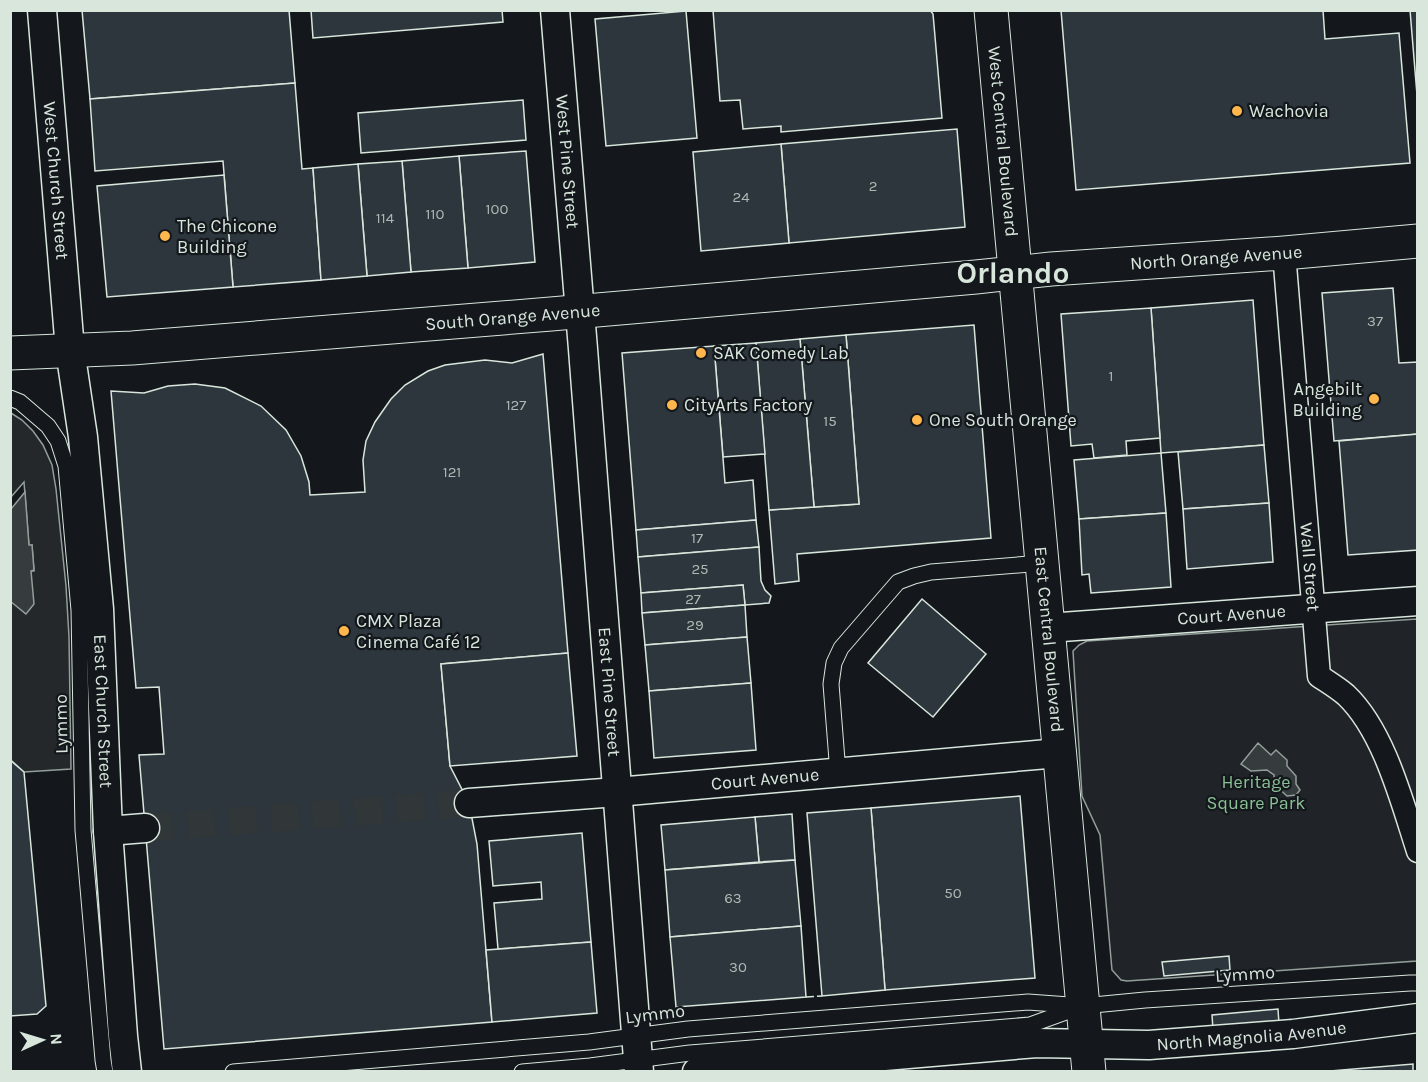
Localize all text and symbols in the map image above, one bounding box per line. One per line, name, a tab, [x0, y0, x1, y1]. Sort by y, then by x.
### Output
street label: West Central Boulevard	[983, 45, 1023, 238]
street label: West Pine Street	[551, 94, 584, 230]
street label: West Church Street	[39, 100, 74, 261]
place label: Wachovia	[1249, 100, 1329, 122]
marker: Wachovia	[1230, 104, 1244, 118]
house number: 2	[869, 177, 877, 195]
house number: 24	[732, 188, 750, 206]
house number: 100	[486, 200, 508, 218]
house number: 110	[426, 205, 445, 223]
house number: 114	[376, 209, 395, 227]
place label: The Chicone Building	[177, 215, 277, 258]
marker: The Chicone Building	[158, 229, 172, 243]
street label: North Orange Avenue	[1129, 240, 1303, 275]
district label: Orlando	[956, 255, 1070, 291]
street label: South Orange Avenue	[424, 299, 601, 335]
house number: 37	[1367, 312, 1383, 330]
place label: SAK Comedy Lab	[713, 342, 849, 364]
marker: SAK Comedy Lab	[694, 346, 708, 360]
house number: 1	[1109, 367, 1113, 385]
place label: Angebilt Building	[1292, 378, 1362, 421]
marker: Angebilt Building	[1367, 392, 1381, 406]
place label: CityArts Factory	[684, 394, 813, 416]
house number: 127	[506, 396, 526, 414]
marker: CityArts Factory	[665, 398, 679, 412]
place label: One South Orange	[929, 409, 1077, 431]
house number: 15	[823, 412, 837, 430]
marker: One South Orange	[910, 413, 924, 427]
house number: 121	[443, 463, 461, 481]
street label: Wall Street	[1295, 522, 1325, 613]
house number: 17	[691, 529, 703, 547]
street label: East Central Boulevard	[1030, 545, 1069, 733]
house number: 25	[691, 560, 709, 578]
house number: 27	[685, 590, 701, 608]
street label: Court Avenue	[1177, 600, 1286, 630]
place label: CMX Plaza Cinema Café 12	[356, 610, 481, 653]
house number: 29	[686, 616, 704, 634]
marker: CMX Plaza Cinema Café 12	[337, 624, 351, 638]
street label: East Pine Street	[594, 626, 626, 758]
street label: East Church Street	[89, 634, 117, 789]
street label: Lymmo	[49, 694, 73, 754]
street label: Court Avenue	[710, 763, 820, 795]
park label: Heritage Square Park	[1207, 771, 1305, 814]
house number: 50	[944, 884, 962, 902]
house number: 63	[724, 889, 742, 907]
house number: 30	[729, 958, 747, 976]
street label: Lymmo	[1214, 961, 1276, 987]
street label: Lymmo	[624, 999, 686, 1029]
north arrow	[12, 1010, 72, 1070]
street label: North Magnolia Avenue	[1156, 1016, 1348, 1055]
text: N	[47, 1033, 66, 1045]

